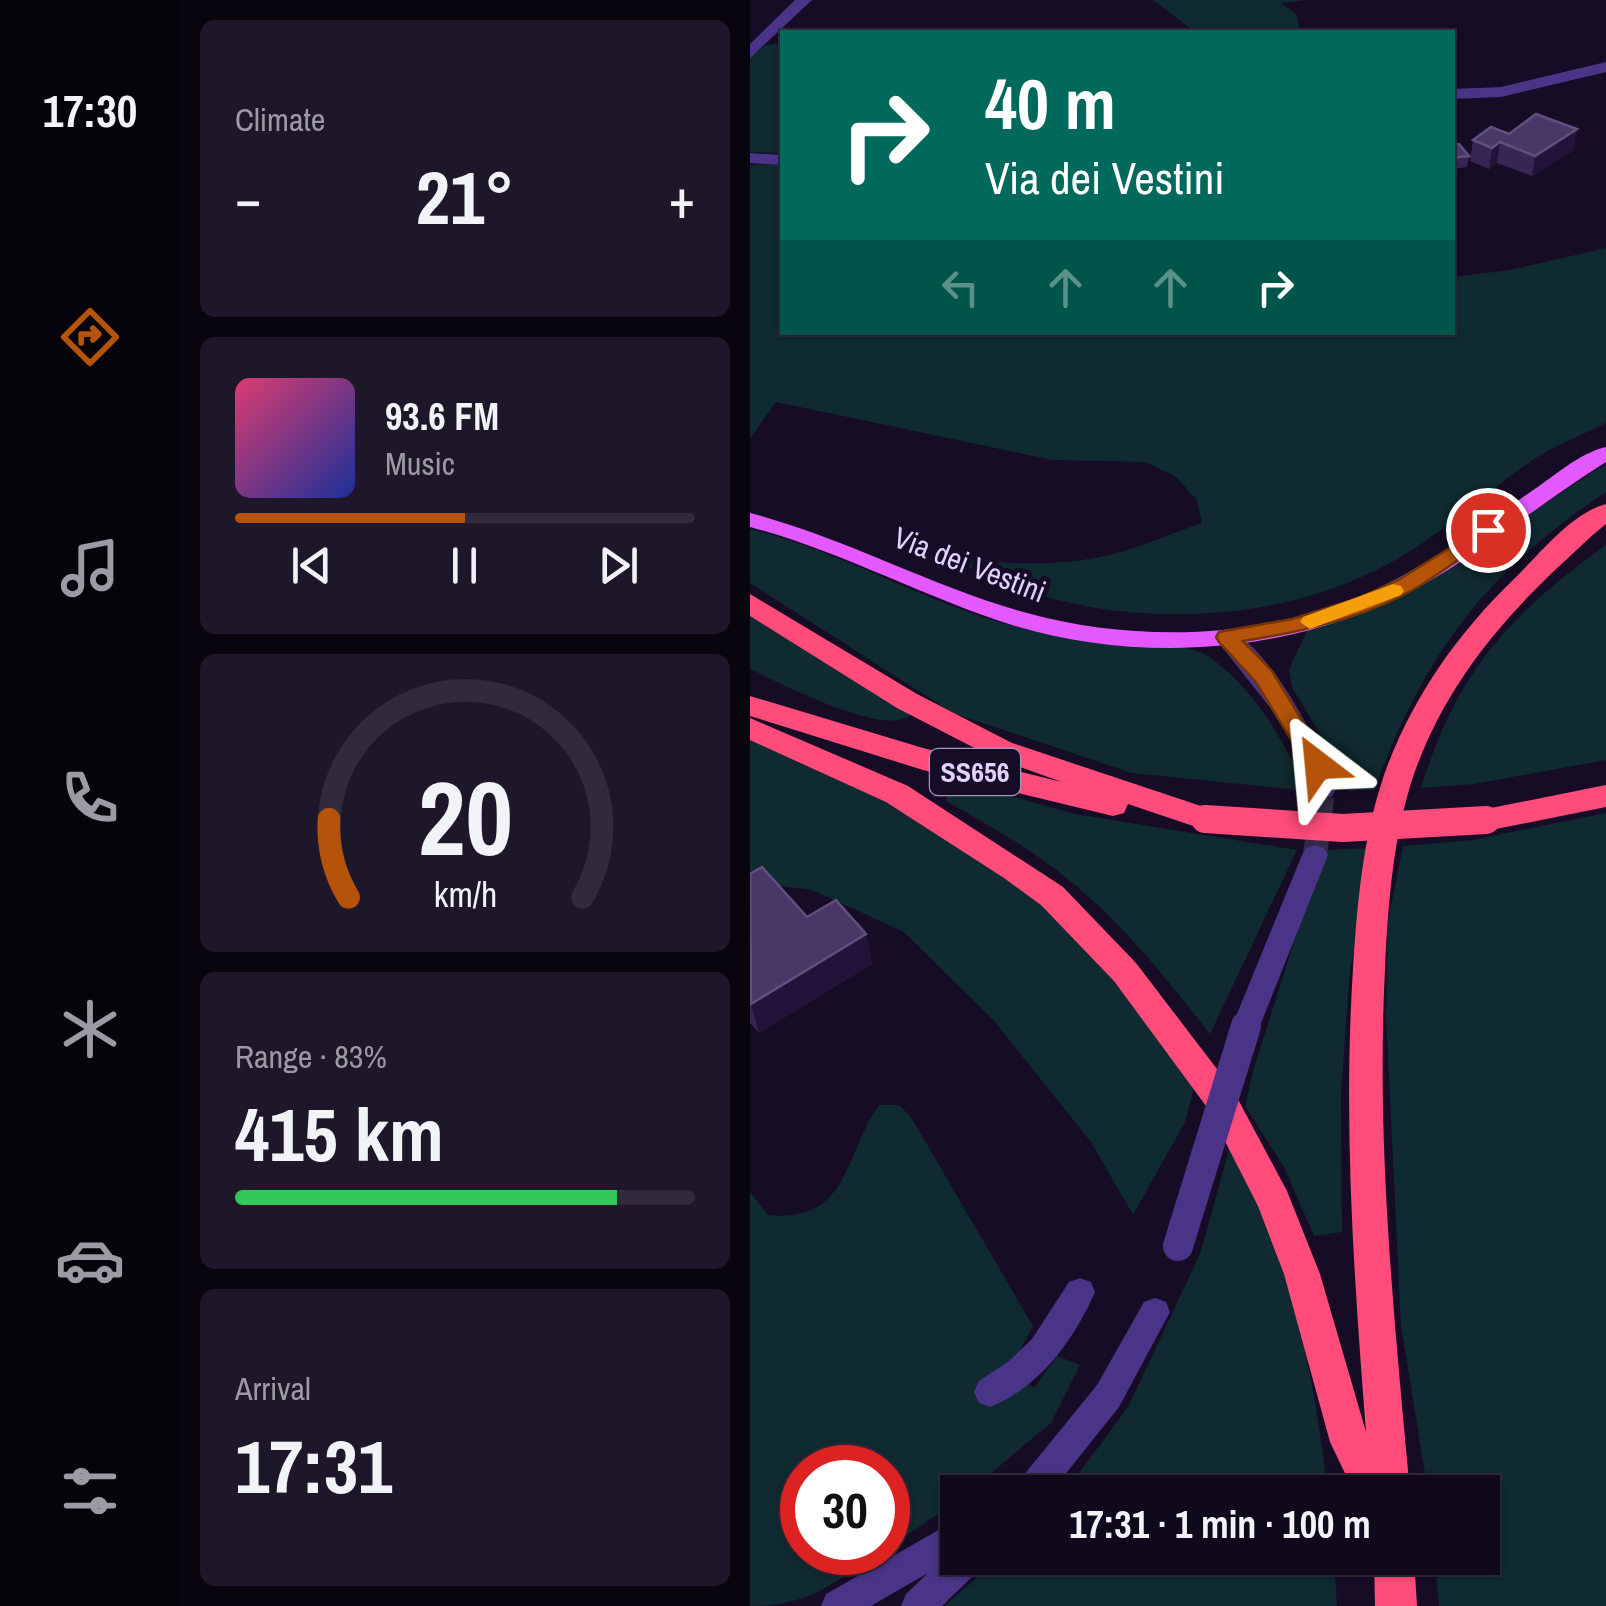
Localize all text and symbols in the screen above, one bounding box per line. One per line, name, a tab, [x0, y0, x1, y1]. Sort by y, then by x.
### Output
text: 40 m	[985, 57, 1116, 151]
icon: right	[820, 70, 950, 200]
text: 17:30	[43, 80, 137, 141]
text: Climate	[235, 98, 325, 141]
text: 21°	[416, 146, 514, 247]
text: Via dei Vestini	[985, 147, 1224, 208]
text: −	[235, 161, 261, 235]
text: +	[669, 161, 695, 235]
icon: left	[933, 260, 988, 315]
icon: ahead	[1038, 260, 1093, 315]
icon: ahead	[1143, 260, 1198, 315]
icon: right	[1248, 260, 1303, 315]
icon: directions	[55, 302, 125, 372]
text: 93.6 FM	[385, 391, 499, 442]
text: Music	[385, 442, 455, 485]
pin	[1446, 488, 1531, 573]
icon: arrive	[1461, 503, 1516, 558]
street label: Via dei Vestini	[888, 517, 1052, 611]
icon: music	[55, 533, 125, 603]
icon: previous	[284, 538, 339, 593]
icon: pause	[437, 538, 492, 593]
icon: next	[591, 538, 646, 593]
position arrow	[1266, 713, 1370, 817]
text: 20	[418, 747, 512, 887]
road number: SS656	[930, 749, 1020, 795]
icon: phone	[55, 763, 125, 833]
text: km/h	[433, 870, 497, 918]
icon: climate	[55, 994, 125, 1064]
text: Range · 83%	[235, 1035, 387, 1078]
text: 415 km	[235, 1083, 444, 1184]
icon: car	[55, 1225, 125, 1295]
text: Arrival	[235, 1367, 311, 1410]
text: 17:31	[235, 1415, 392, 1516]
speed limit sign: 30	[780, 1445, 910, 1575]
icon: filters	[55, 1456, 125, 1526]
text: 17:31 · 1 min · 100 m	[1069, 1499, 1371, 1550]

